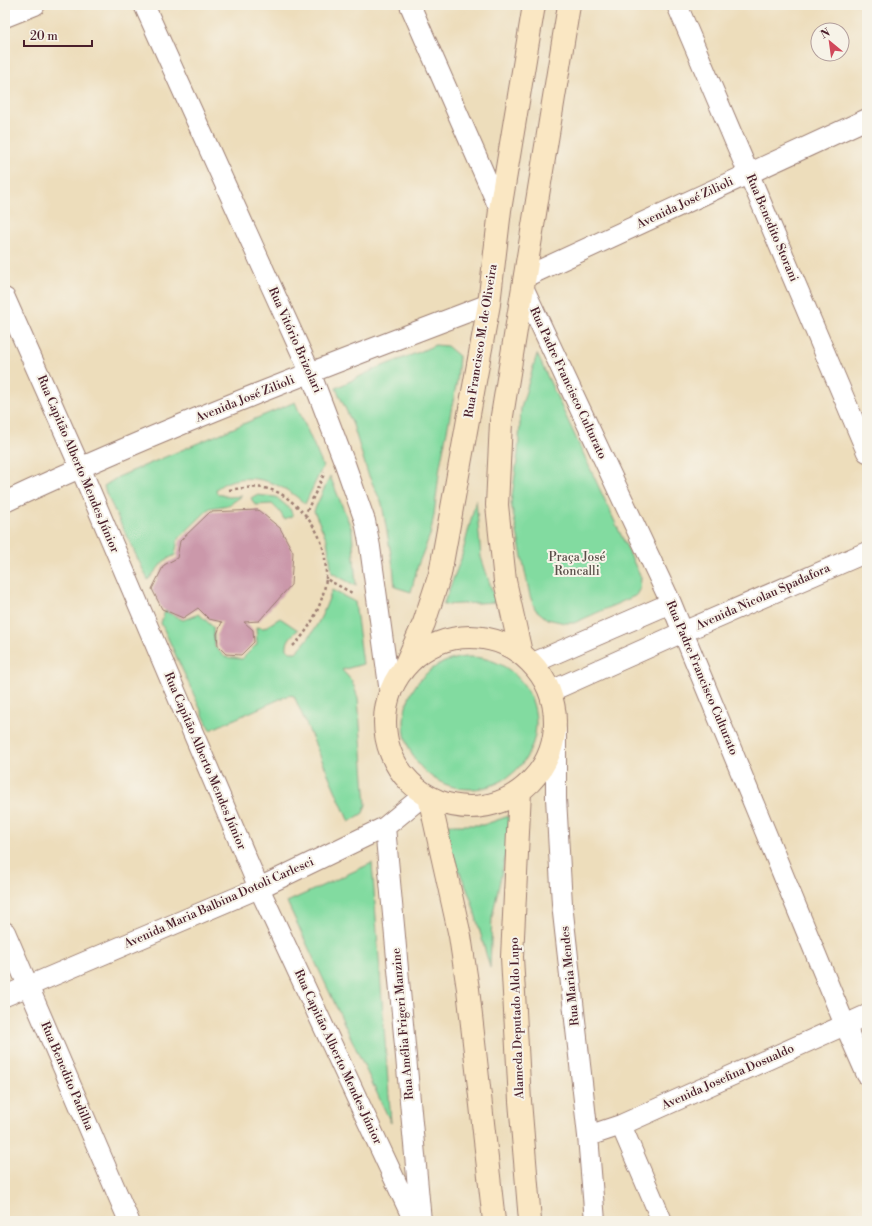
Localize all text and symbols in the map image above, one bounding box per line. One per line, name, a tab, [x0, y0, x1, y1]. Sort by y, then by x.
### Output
scale bar	[24, 22, 92, 48]
north arrow	[810, 22, 850, 62]
text: N	[818, 26, 833, 42]
text: 20 m	[30, 29, 58, 44]
street label: Rua Benedito Storani	[743, 172, 801, 284]
street label: Avenida José Zilioli	[633, 174, 736, 232]
street label: Rua Francisco M. de Oliveira	[461, 262, 501, 419]
street label: Rua Vitório Brizolari	[265, 285, 325, 395]
street label: Rua Padre Francisco Culturato	[526, 305, 610, 462]
street label: Avenida José Zilioli	[192, 372, 297, 426]
street label: Rua Capitão Alberto Mendes Júnior	[34, 373, 122, 555]
park label: Praça José Roncalli	[548, 550, 606, 579]
street label: Avenida Nicolau Spadafora	[693, 560, 833, 634]
street label: Rua Padre Francisco Culturato	[663, 599, 741, 758]
street label: Rua Capitão Alberto Mendes Júnior	[161, 670, 249, 852]
street label: Avenida Maria Balbina Dotoli Carlesci	[121, 854, 316, 952]
street label: Rua Maria Mendes	[557, 925, 583, 1027]
street label: Alameda Deputado Aldo Lupo	[507, 937, 527, 1100]
street label: Rua Amélia Frigeri Manzine	[389, 947, 417, 1101]
street label: Rua Capitão Alberto Mendes Júnior	[291, 967, 385, 1147]
street label: Rua Benedito Padilha	[37, 1019, 97, 1133]
street label: Avenida Josefina Dosualdo	[658, 1041, 797, 1113]

